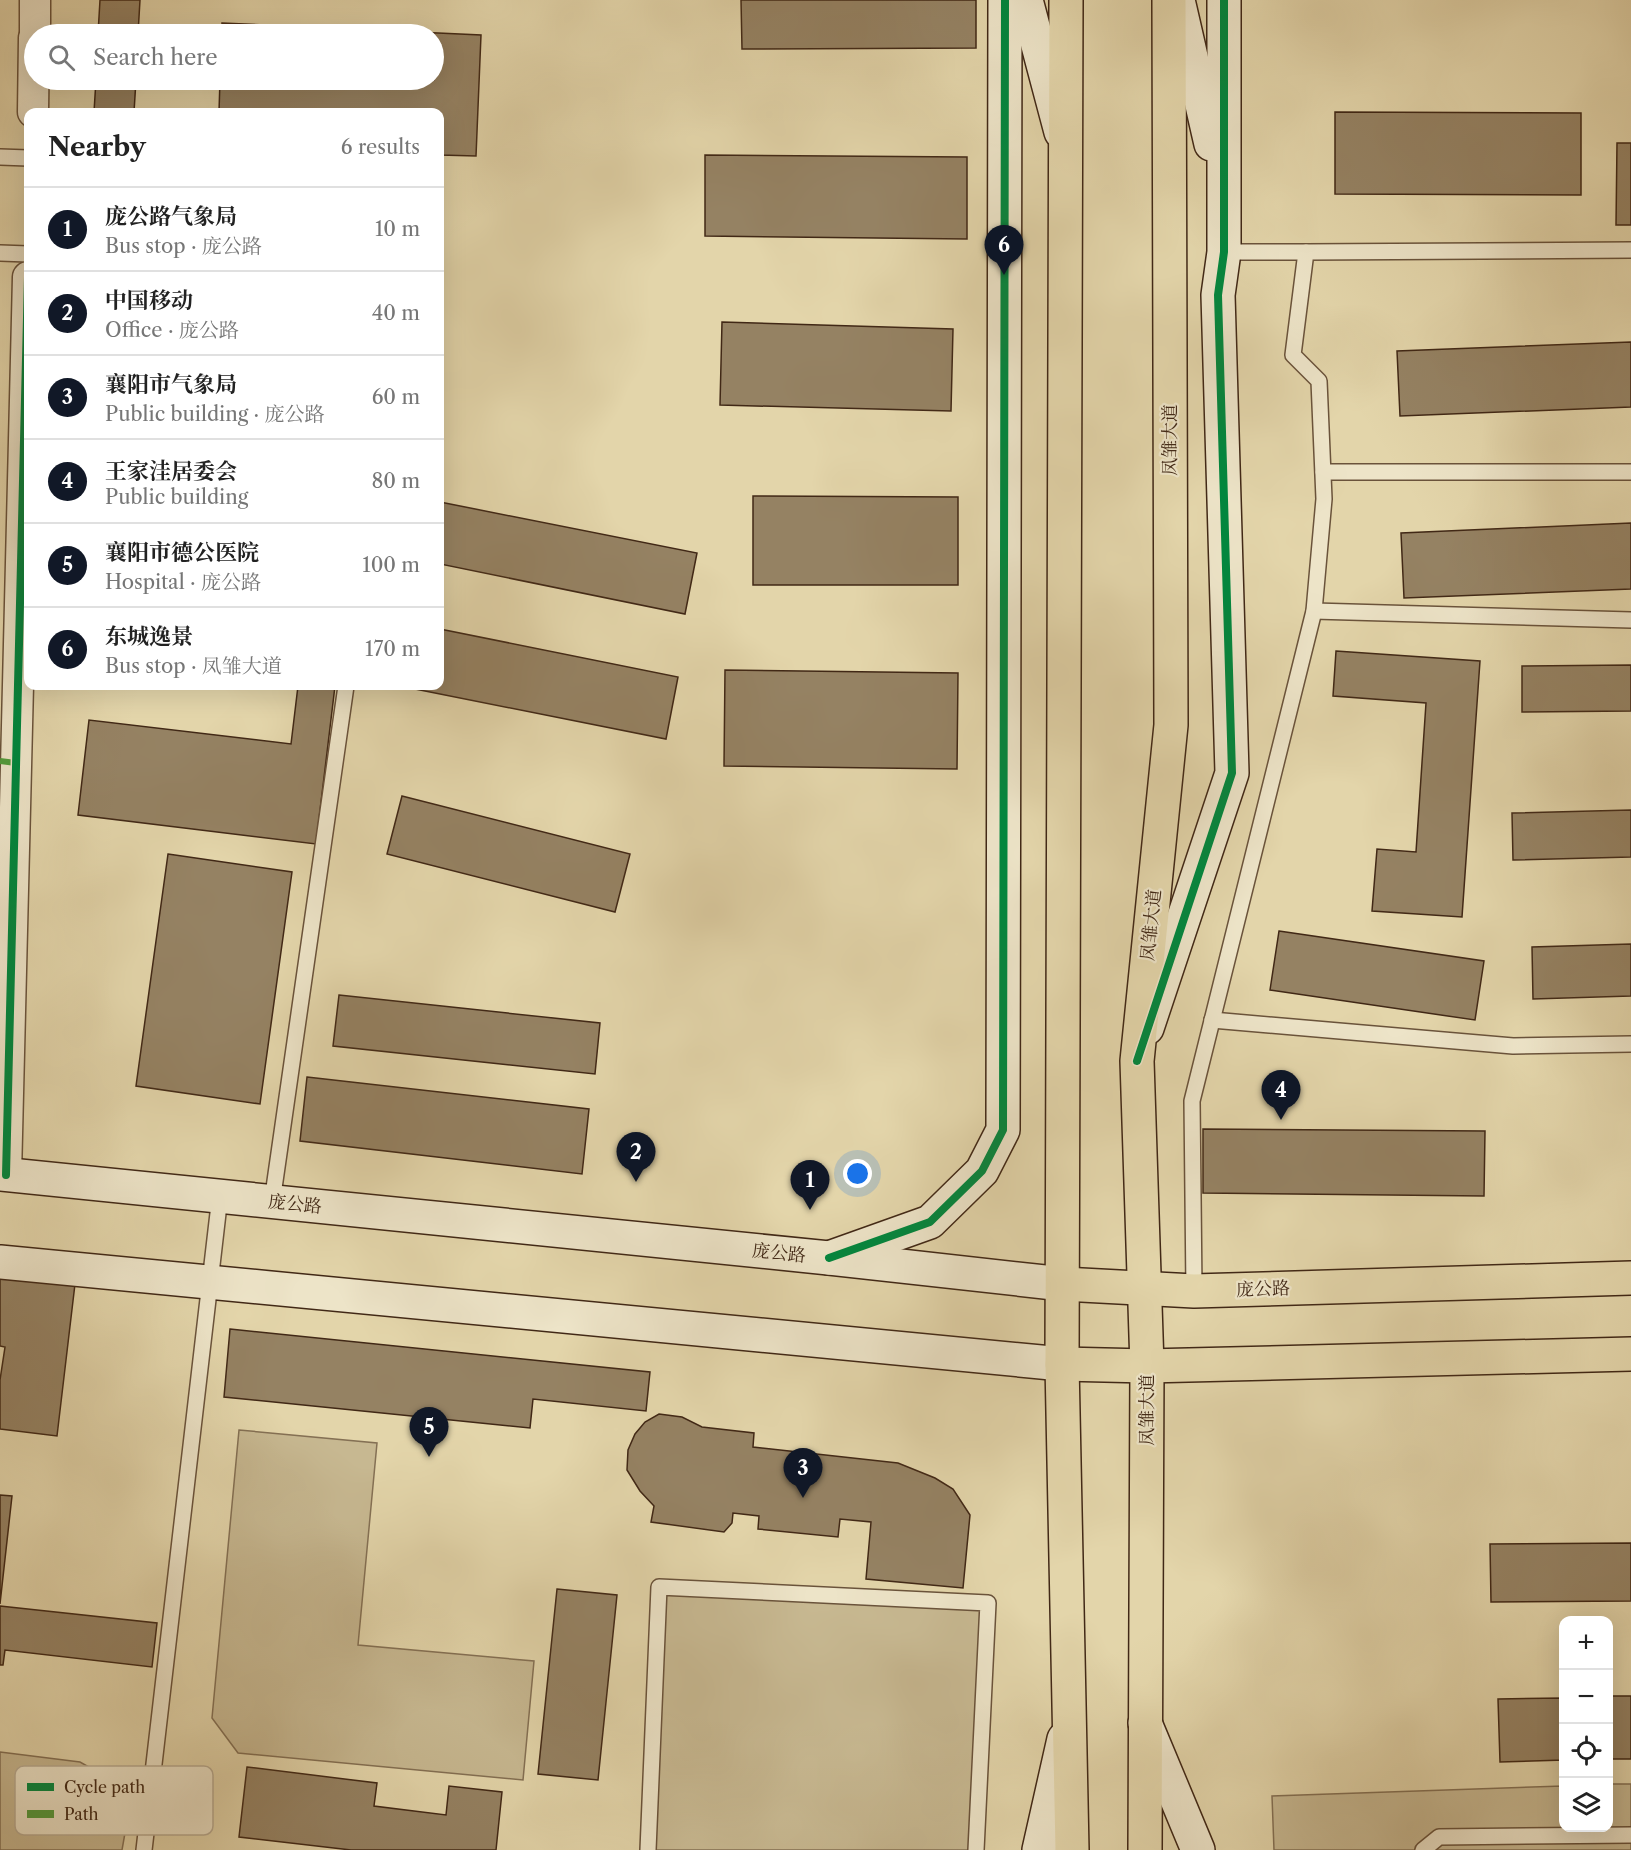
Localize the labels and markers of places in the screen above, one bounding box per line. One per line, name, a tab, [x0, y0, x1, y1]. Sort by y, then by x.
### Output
pin: 6	[984, 226, 1024, 275]
pin: 4	[1262, 1070, 1300, 1120]
pin: 2	[616, 1132, 656, 1182]
pin: 1	[790, 1160, 830, 1210]
pin: 5	[410, 1408, 448, 1457]
pin: 3	[784, 1448, 822, 1498]

